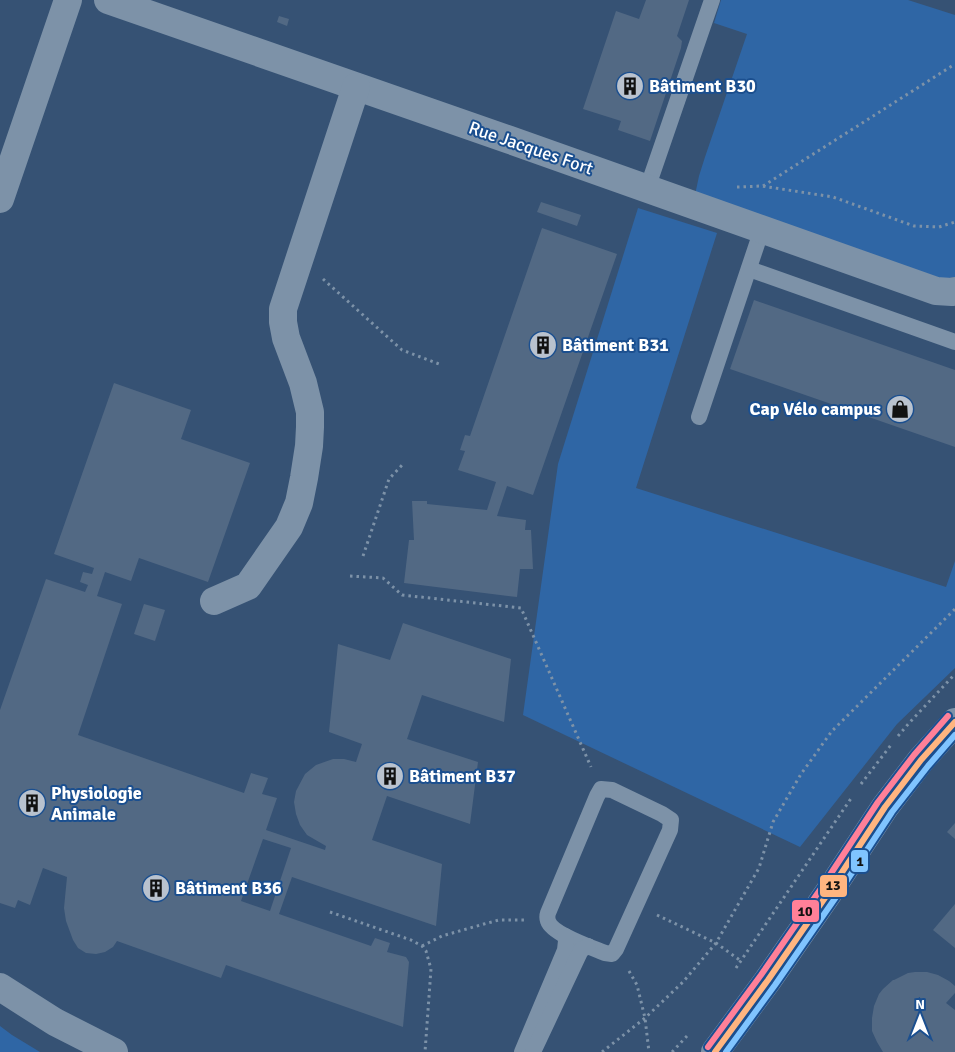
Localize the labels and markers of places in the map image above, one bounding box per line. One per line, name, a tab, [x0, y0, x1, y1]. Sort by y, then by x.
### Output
building icon: Bâtiment B30	[615, 71, 645, 101]
place label: Bâtiment B30	[649, 75, 756, 97]
building icon: Bâtiment B31	[528, 330, 558, 360]
place label: Bâtiment B31	[562, 334, 669, 356]
shop icon: Cap Vélo campus	[885, 394, 915, 424]
place label: Cap Vélo campus	[750, 398, 881, 420]
building icon: Bâtiment B37	[375, 761, 405, 791]
place label: Bâtiment B37	[409, 765, 516, 787]
place label: Physiologie Animale	[51, 782, 142, 825]
building icon: Physiologie Animale	[17, 788, 47, 818]
building icon: Bâtiment B36	[141, 873, 171, 903]
place label: Bâtiment B36	[175, 877, 282, 899]

